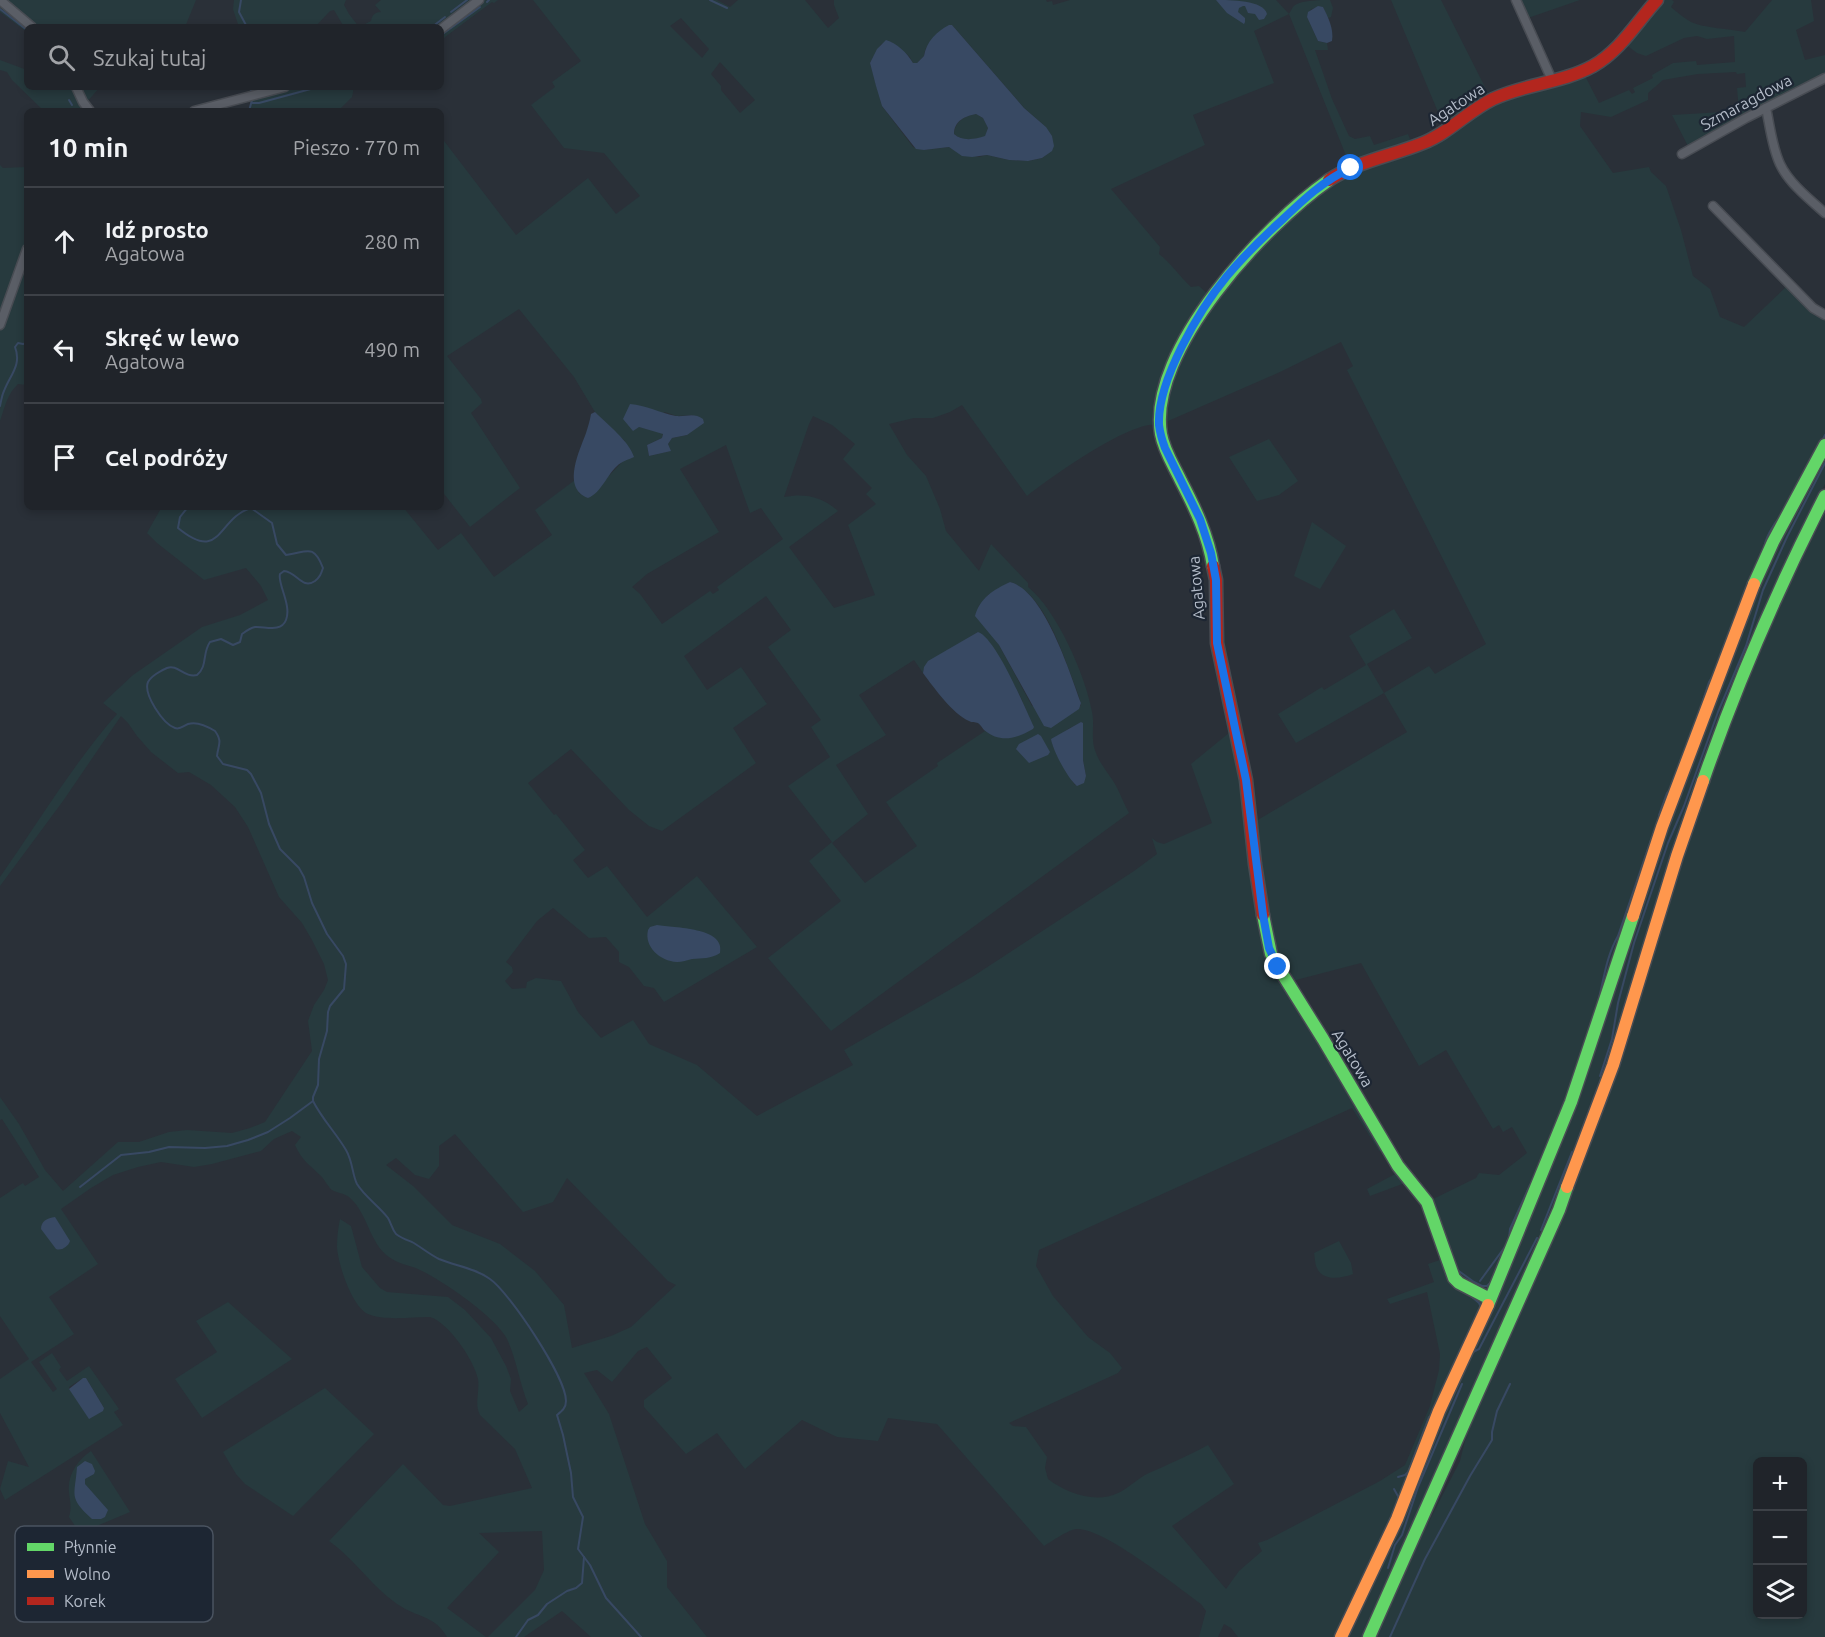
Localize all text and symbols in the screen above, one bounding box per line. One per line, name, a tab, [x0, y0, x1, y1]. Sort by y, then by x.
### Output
search box	[24, 24, 444, 90]
icon: search	[45, 41, 78, 74]
text: Szukaj tutaj	[93, 45, 206, 70]
street label: Szmaragdowa	[1697, 70, 1795, 134]
street label: Agatowa	[1424, 79, 1488, 129]
text: 10 min	[48, 133, 128, 162]
text: Pieszo · 770 m	[293, 136, 420, 159]
route start	[1337, 154, 1363, 180]
text: Idź prosto	[105, 217, 209, 242]
icon: ahead	[48, 225, 81, 258]
text: 280 m	[364, 230, 420, 253]
text: Agatowa	[105, 242, 185, 265]
text: Skręć w lewo	[105, 325, 239, 350]
icon: left	[48, 333, 81, 366]
text: 490 m	[364, 338, 420, 361]
text: Agatowa	[105, 350, 185, 373]
icon: arrive	[48, 441, 81, 474]
text: Cel podróży	[105, 445, 228, 470]
street label: Agatowa	[1184, 555, 1208, 621]
route end	[1264, 953, 1290, 979]
street label: Agatowa	[1329, 1026, 1377, 1090]
map controls	[1753, 1457, 1807, 1619]
button: +	[1753, 1457, 1807, 1511]
button: −	[1753, 1511, 1807, 1565]
legend	[15, 1526, 213, 1622]
text: Płynnie	[64, 1538, 117, 1556]
text: Wolno	[64, 1565, 111, 1583]
button: layers	[1753, 1565, 1807, 1619]
text: Korek	[64, 1592, 106, 1610]

